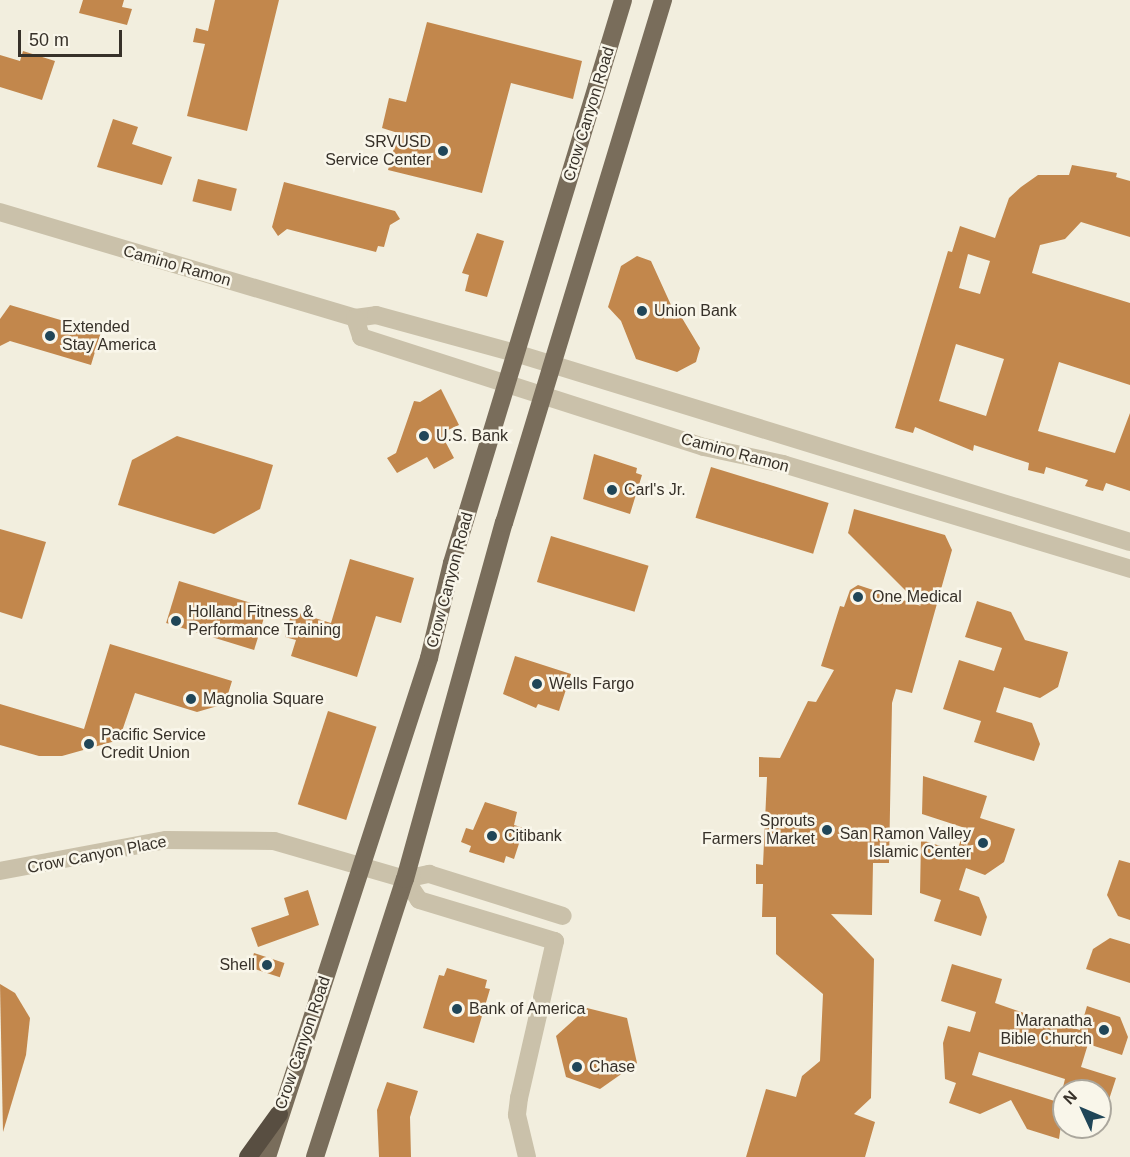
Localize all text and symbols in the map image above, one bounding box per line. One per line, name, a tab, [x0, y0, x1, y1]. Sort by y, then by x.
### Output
scale bar	[21, 18, 124, 56]
text: 50 m	[29, 30, 69, 50]
street label: Crow Canyon Road	[559, 44, 619, 184]
place label: SRVUSD Service Center	[325, 132, 431, 170]
marker: SRVUSD Service Center	[436, 144, 450, 158]
street label: Camino Ramon	[121, 241, 233, 291]
place label: Union Bank	[654, 301, 737, 321]
marker: Union Bank	[635, 304, 649, 318]
place label: Extended Stay America	[62, 317, 157, 355]
marker: Extended Stay America	[43, 329, 57, 343]
place label: U.S. Bank	[436, 426, 508, 446]
marker: U.S. Bank	[417, 429, 431, 443]
street label: Camino Ramon	[679, 429, 791, 477]
place label: Carl's Jr.	[624, 480, 686, 500]
marker: Carl's Jr.	[605, 483, 619, 497]
street label: Crow Canyon Road	[423, 510, 477, 650]
place label: One Medical	[872, 587, 962, 607]
marker: One Medical	[849, 588, 867, 606]
place label: Holland Fitness & Performance Training	[188, 602, 341, 640]
marker: Holland Fitness & Performance Training	[169, 614, 183, 628]
place label: Wells Fargo	[549, 674, 634, 694]
marker: Wells Fargo	[530, 677, 544, 691]
place label: Magnolia Square	[203, 689, 324, 709]
marker: Magnolia Square	[184, 692, 198, 706]
place label: Pacific Service Credit Union	[101, 725, 206, 763]
marker: Pacific Service Credit Union	[82, 737, 96, 751]
place label: Sprouts Farmers Market	[702, 811, 815, 849]
marker: Sprouts Farmers Market	[820, 823, 834, 837]
place label: San Ramon Valley Islamic Center	[840, 824, 971, 862]
place label: Citibank	[504, 826, 562, 846]
marker: Citibank	[485, 829, 499, 843]
street label: Crow Canyon Place	[26, 832, 168, 878]
marker: San Ramon Valley Islamic Center	[976, 836, 990, 850]
place label: Shell	[219, 955, 255, 975]
marker: Shell	[260, 958, 274, 972]
street label: Crow Canyon Road	[271, 974, 335, 1112]
place label: Bank of America	[469, 999, 586, 1019]
marker: Bank of America	[450, 1002, 464, 1016]
place label: Maranatha Bible Church	[1000, 1011, 1092, 1049]
marker: Maranatha Bible Church	[1097, 1023, 1111, 1037]
place label: Chase	[589, 1057, 635, 1077]
marker: Chase	[570, 1060, 584, 1074]
north arrow	[1052, 1079, 1112, 1139]
text: N	[1060, 1087, 1080, 1108]

